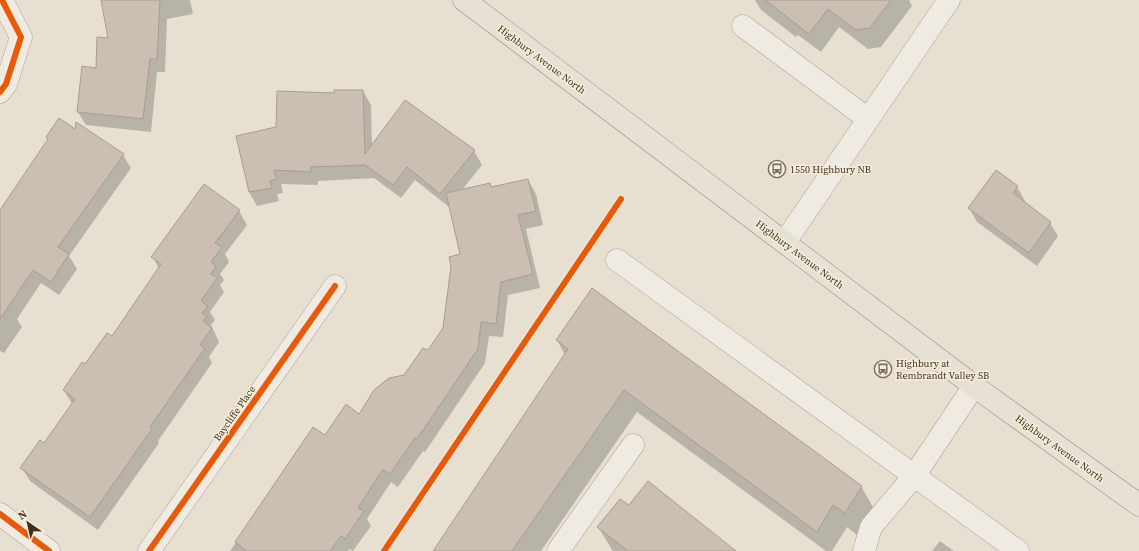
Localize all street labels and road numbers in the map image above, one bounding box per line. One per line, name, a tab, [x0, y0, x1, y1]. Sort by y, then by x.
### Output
street label: Highbury Avenue North	[495, 22, 588, 97]
street label: Highbury Avenue North	[753, 217, 846, 292]
street label: Baycliffe Place	[211, 383, 258, 443]
street label: Highbury Avenue North	[1013, 412, 1107, 485]

